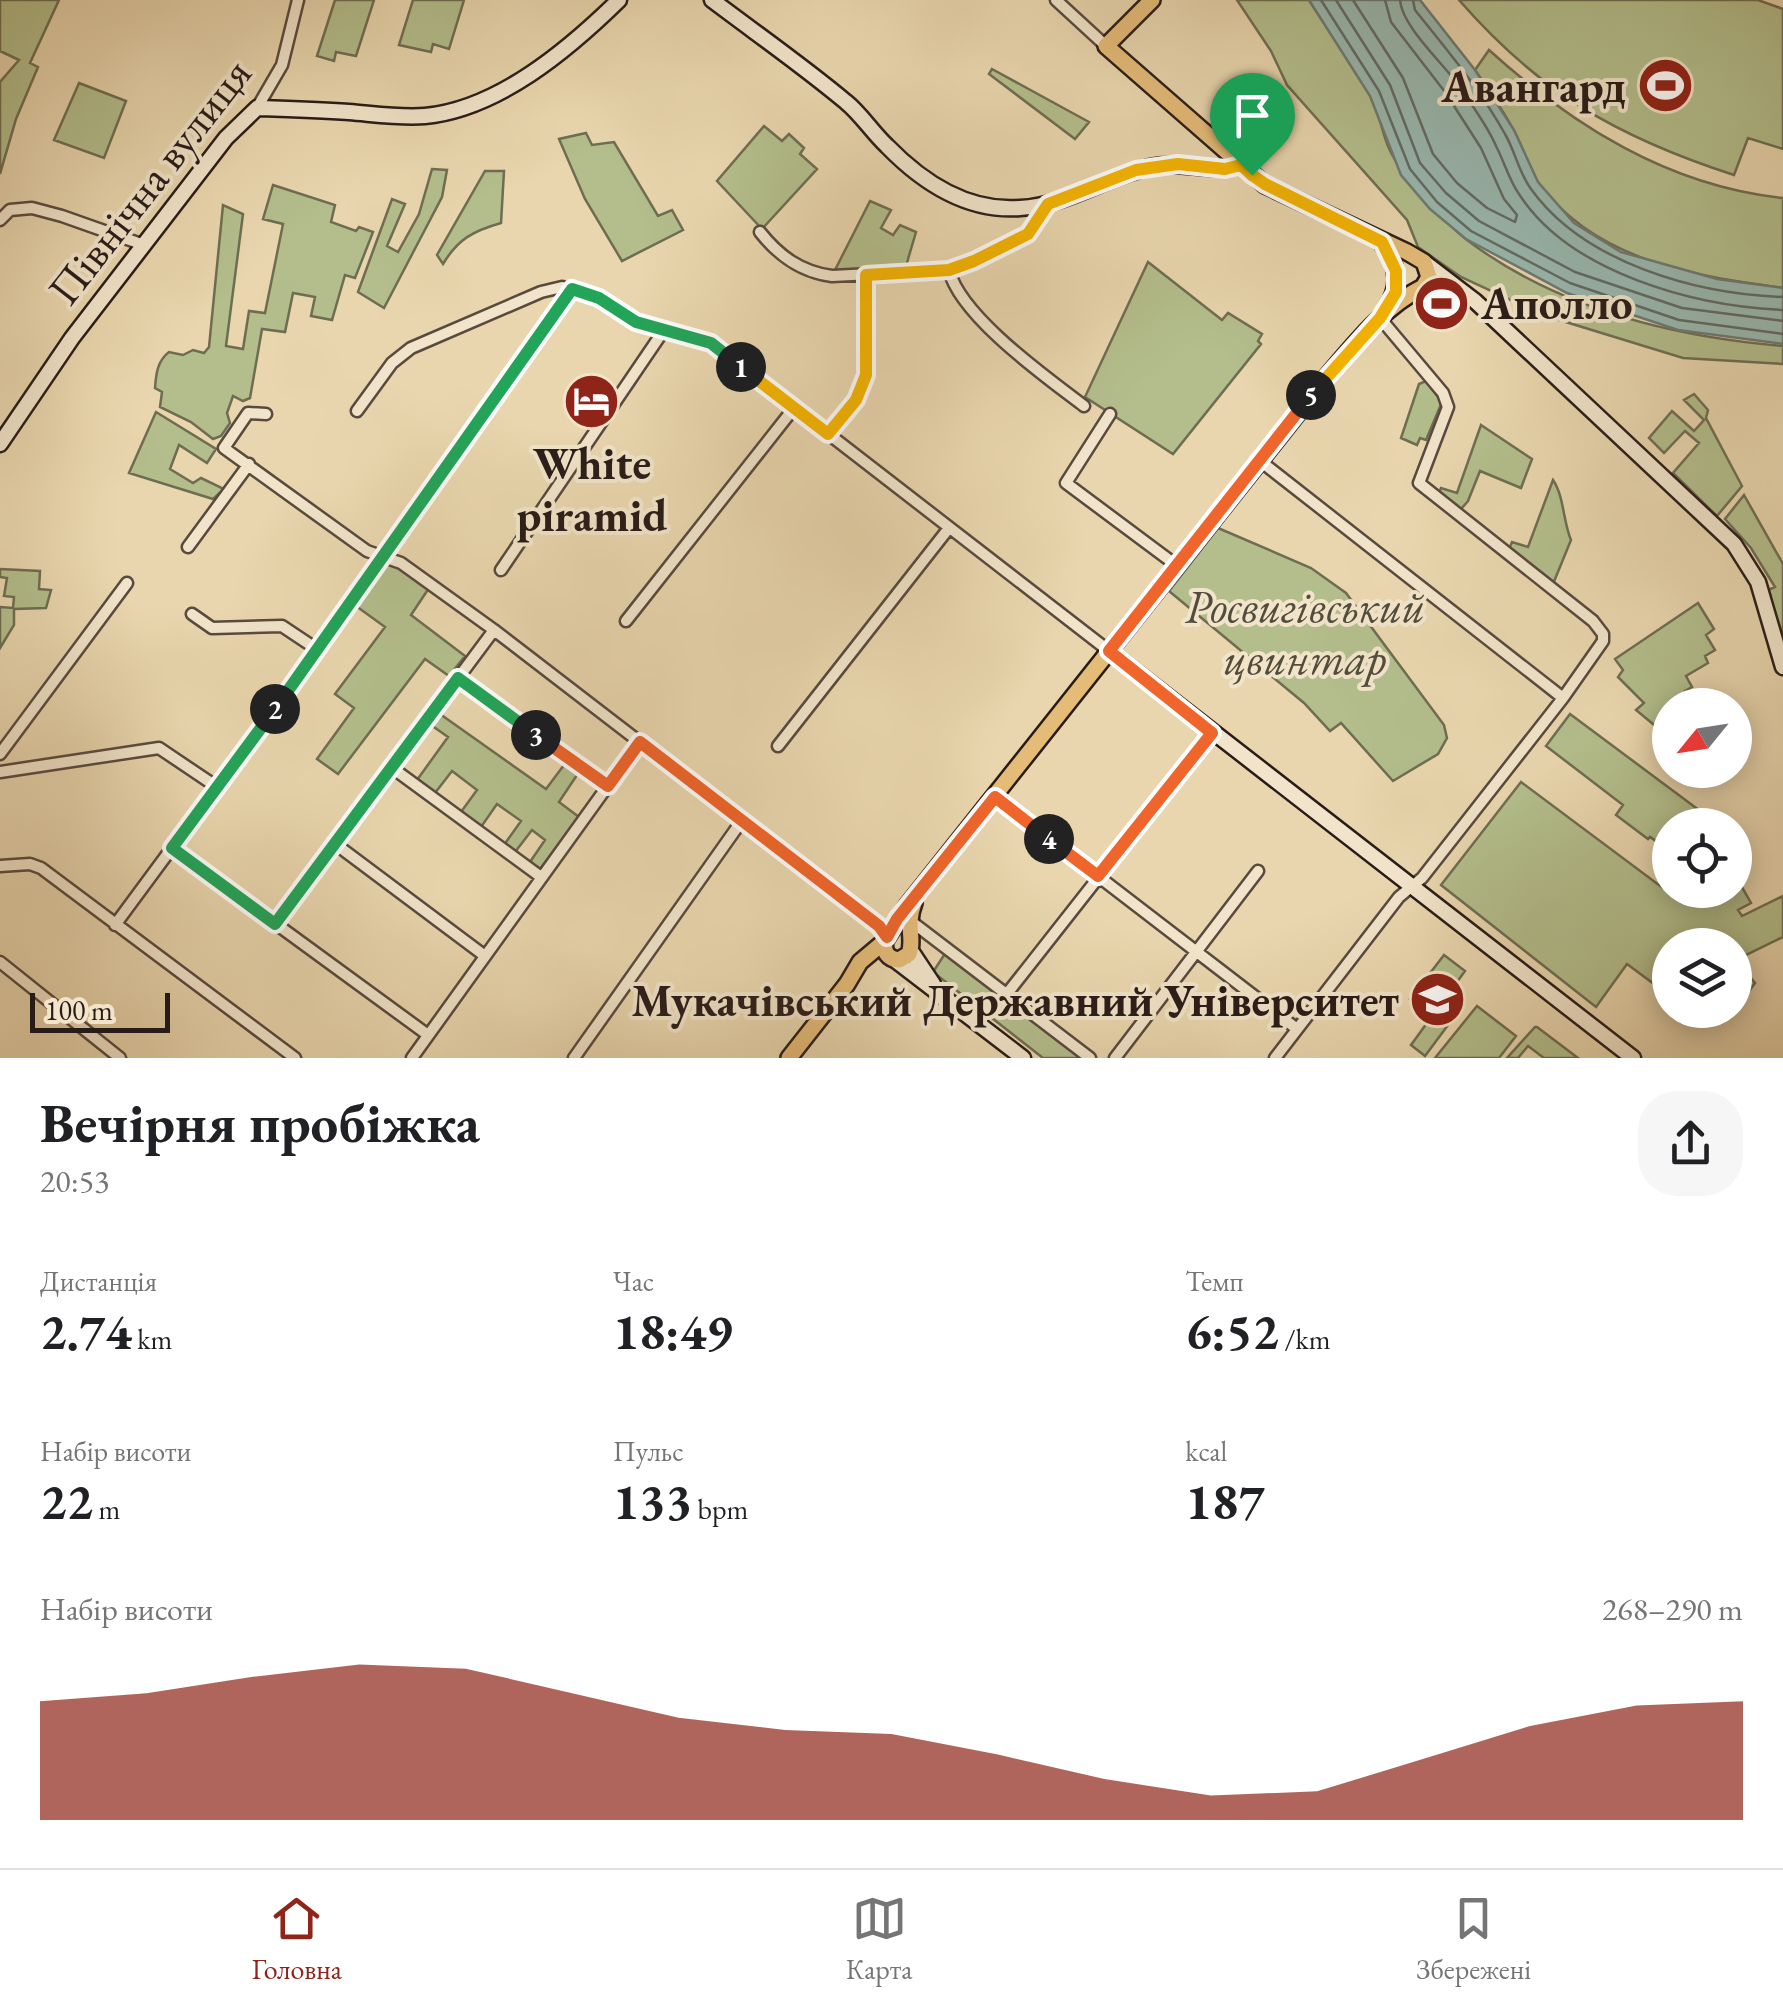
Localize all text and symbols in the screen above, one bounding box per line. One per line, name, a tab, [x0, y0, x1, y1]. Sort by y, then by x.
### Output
street label: Північна вулиця	[34, 46, 264, 316]
sports icon: Авангард	[1635, 56, 1695, 116]
place label: Авангард	[1440, 57, 1626, 115]
pin	[1210, 73, 1295, 176]
icon: arrive	[1225, 88, 1280, 143]
sports icon: Аполло	[1412, 273, 1472, 333]
place label: Аполло	[1480, 274, 1633, 332]
pin: 1	[716, 342, 766, 392]
text: 1	[734, 349, 748, 385]
pin: 5	[1286, 370, 1336, 420]
hotel icon: White piramid	[562, 371, 622, 431]
text: 5	[1304, 377, 1318, 413]
place label: White piramid	[517, 434, 668, 544]
park label: Росвигівський цвинтар	[1185, 577, 1425, 687]
pin: 2	[250, 684, 300, 734]
north arrow	[1652, 688, 1752, 788]
map controls	[1652, 688, 1752, 1028]
text: 2	[268, 691, 282, 727]
pin: 3	[511, 710, 561, 760]
text: 3	[529, 717, 543, 753]
button: locate	[1652, 808, 1752, 908]
pin: 4	[1024, 814, 1074, 864]
text: 4	[1042, 821, 1056, 857]
button: layers	[1652, 928, 1752, 1028]
school or university icon: Мукачівський Державний Університет	[1408, 970, 1468, 1030]
place label: Мукачівський Державний Університет	[631, 971, 1399, 1029]
scale bar	[30, 988, 170, 1032]
text: 100 m	[45, 992, 113, 1028]
text: Вечірня пробіжка	[40, 1087, 480, 1158]
button: share	[1638, 1091, 1743, 1196]
text: 20:53	[40, 1160, 109, 1202]
text: Дистанція	[40, 1263, 157, 1299]
text: Час	[613, 1263, 654, 1299]
text: Темп	[1185, 1263, 1244, 1299]
text: 2.74	[40, 1299, 132, 1364]
text: 18:49	[613, 1299, 733, 1364]
text: 6:52	[1185, 1299, 1279, 1364]
text: km	[132, 1321, 172, 1357]
text: /km	[1279, 1321, 1330, 1357]
text: Набір висоти	[40, 1433, 191, 1469]
text: Пульс	[613, 1433, 684, 1469]
text: kcal	[1185, 1433, 1227, 1469]
text: 22	[40, 1469, 93, 1534]
text: 133	[613, 1469, 692, 1534]
text: 187	[1185, 1469, 1265, 1534]
text: m	[93, 1491, 120, 1527]
text: bpm	[692, 1491, 748, 1527]
text: Набір висоти	[40, 1588, 213, 1630]
text: 268–290 m	[1602, 1588, 1743, 1630]
tab: Головна	[252, 1891, 342, 1987]
tab: Карта	[846, 1891, 913, 1987]
tab: Збережені	[1416, 1891, 1531, 1987]

